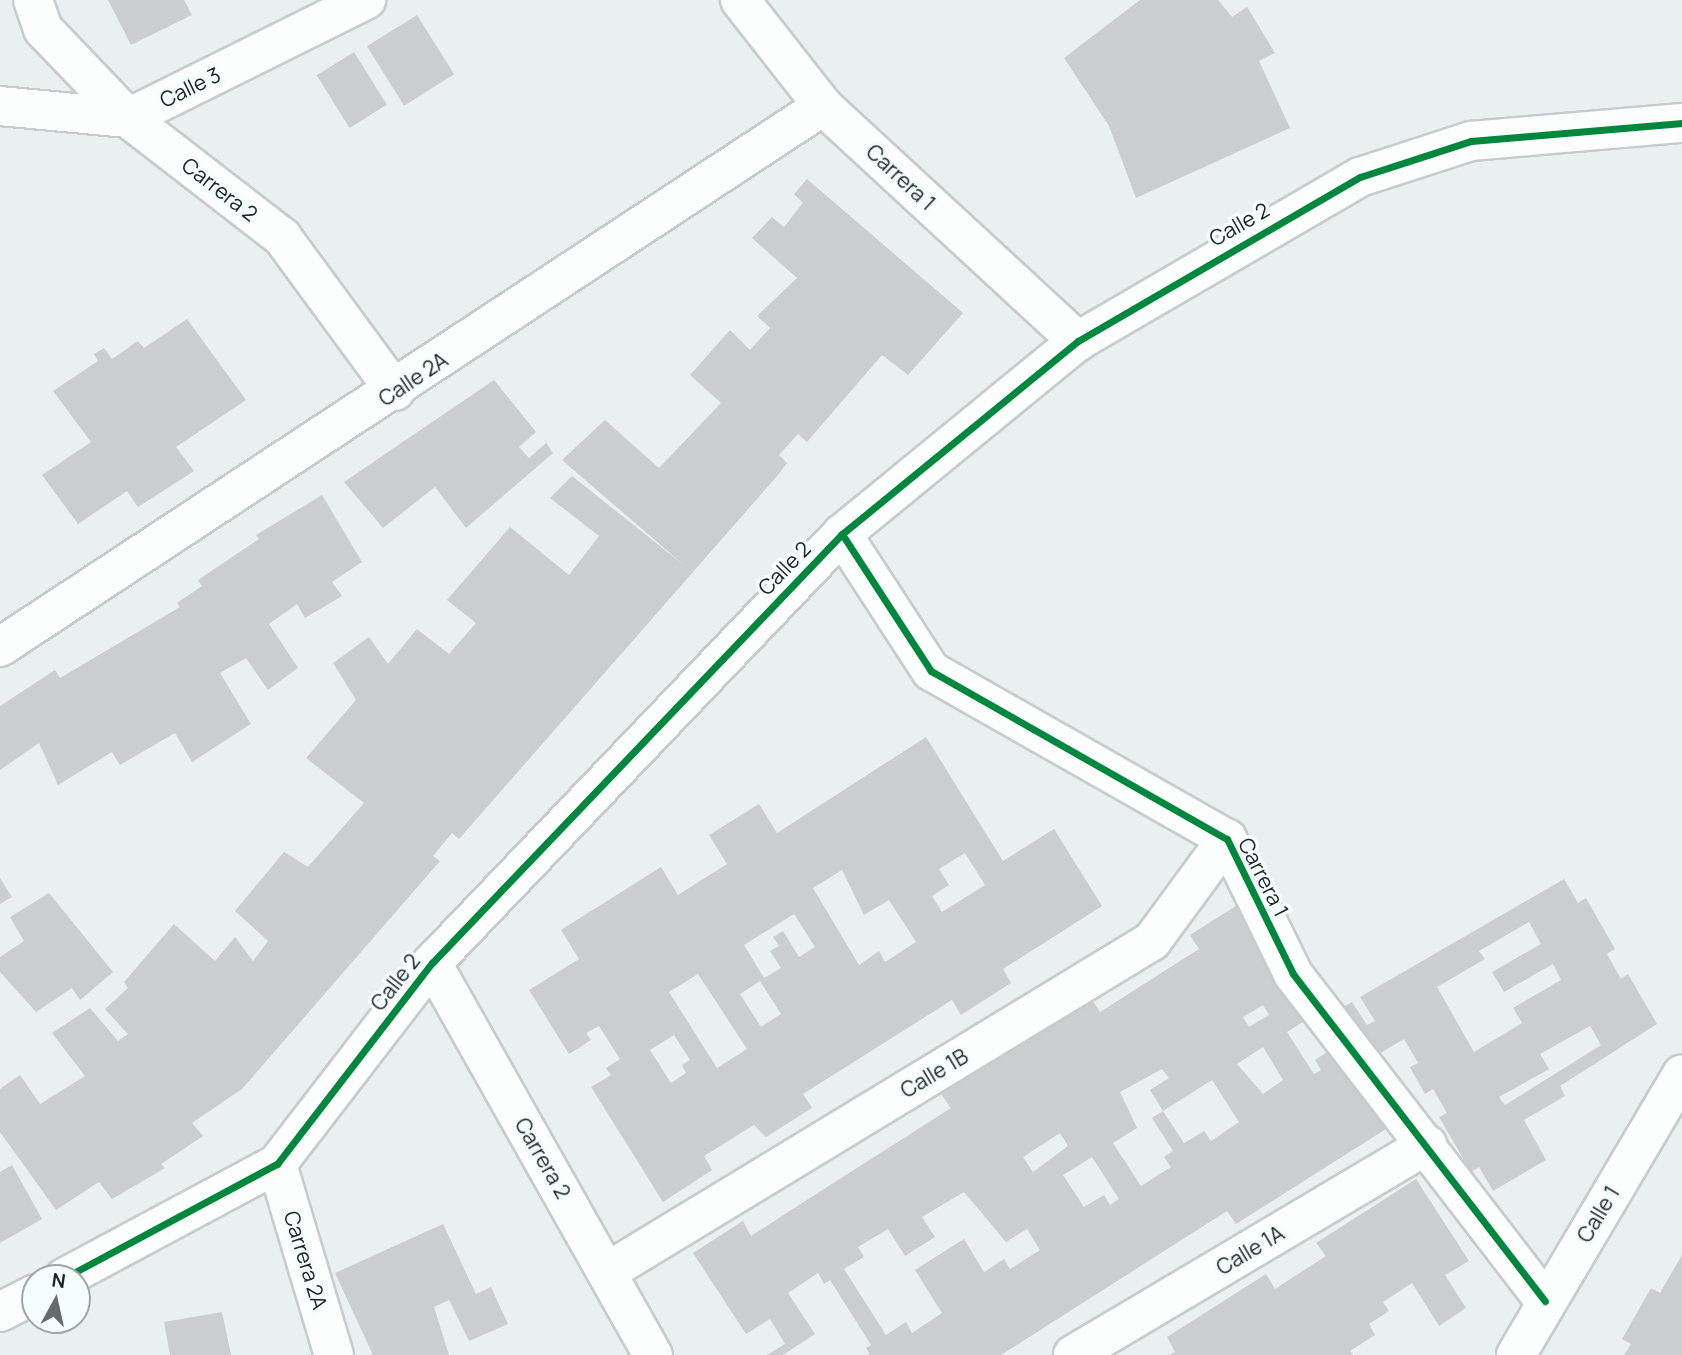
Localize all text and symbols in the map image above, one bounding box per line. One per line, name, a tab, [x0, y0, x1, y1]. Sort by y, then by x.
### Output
street label: Calle 3	[155, 62, 225, 112]
street label: Carrera 1	[861, 139, 941, 215]
street label: Carrera 2	[177, 152, 263, 226]
street label: Calle 2	[1205, 197, 1273, 251]
street label: Calle 2A	[374, 347, 452, 411]
street label: Calle 2	[752, 536, 816, 600]
street label: Carrera 1	[1233, 833, 1295, 921]
street label: Calle 2	[365, 949, 425, 1015]
street label: Calle 1B	[896, 1043, 972, 1103]
street label: Carrera 2	[510, 1113, 576, 1203]
street label: Calle 1	[1571, 1181, 1625, 1247]
street label: Carrera 2A	[279, 1208, 333, 1312]
street label: Calle 1A	[1212, 1220, 1288, 1280]
north arrow	[21, 1264, 91, 1334]
text: N	[50, 1266, 67, 1294]

